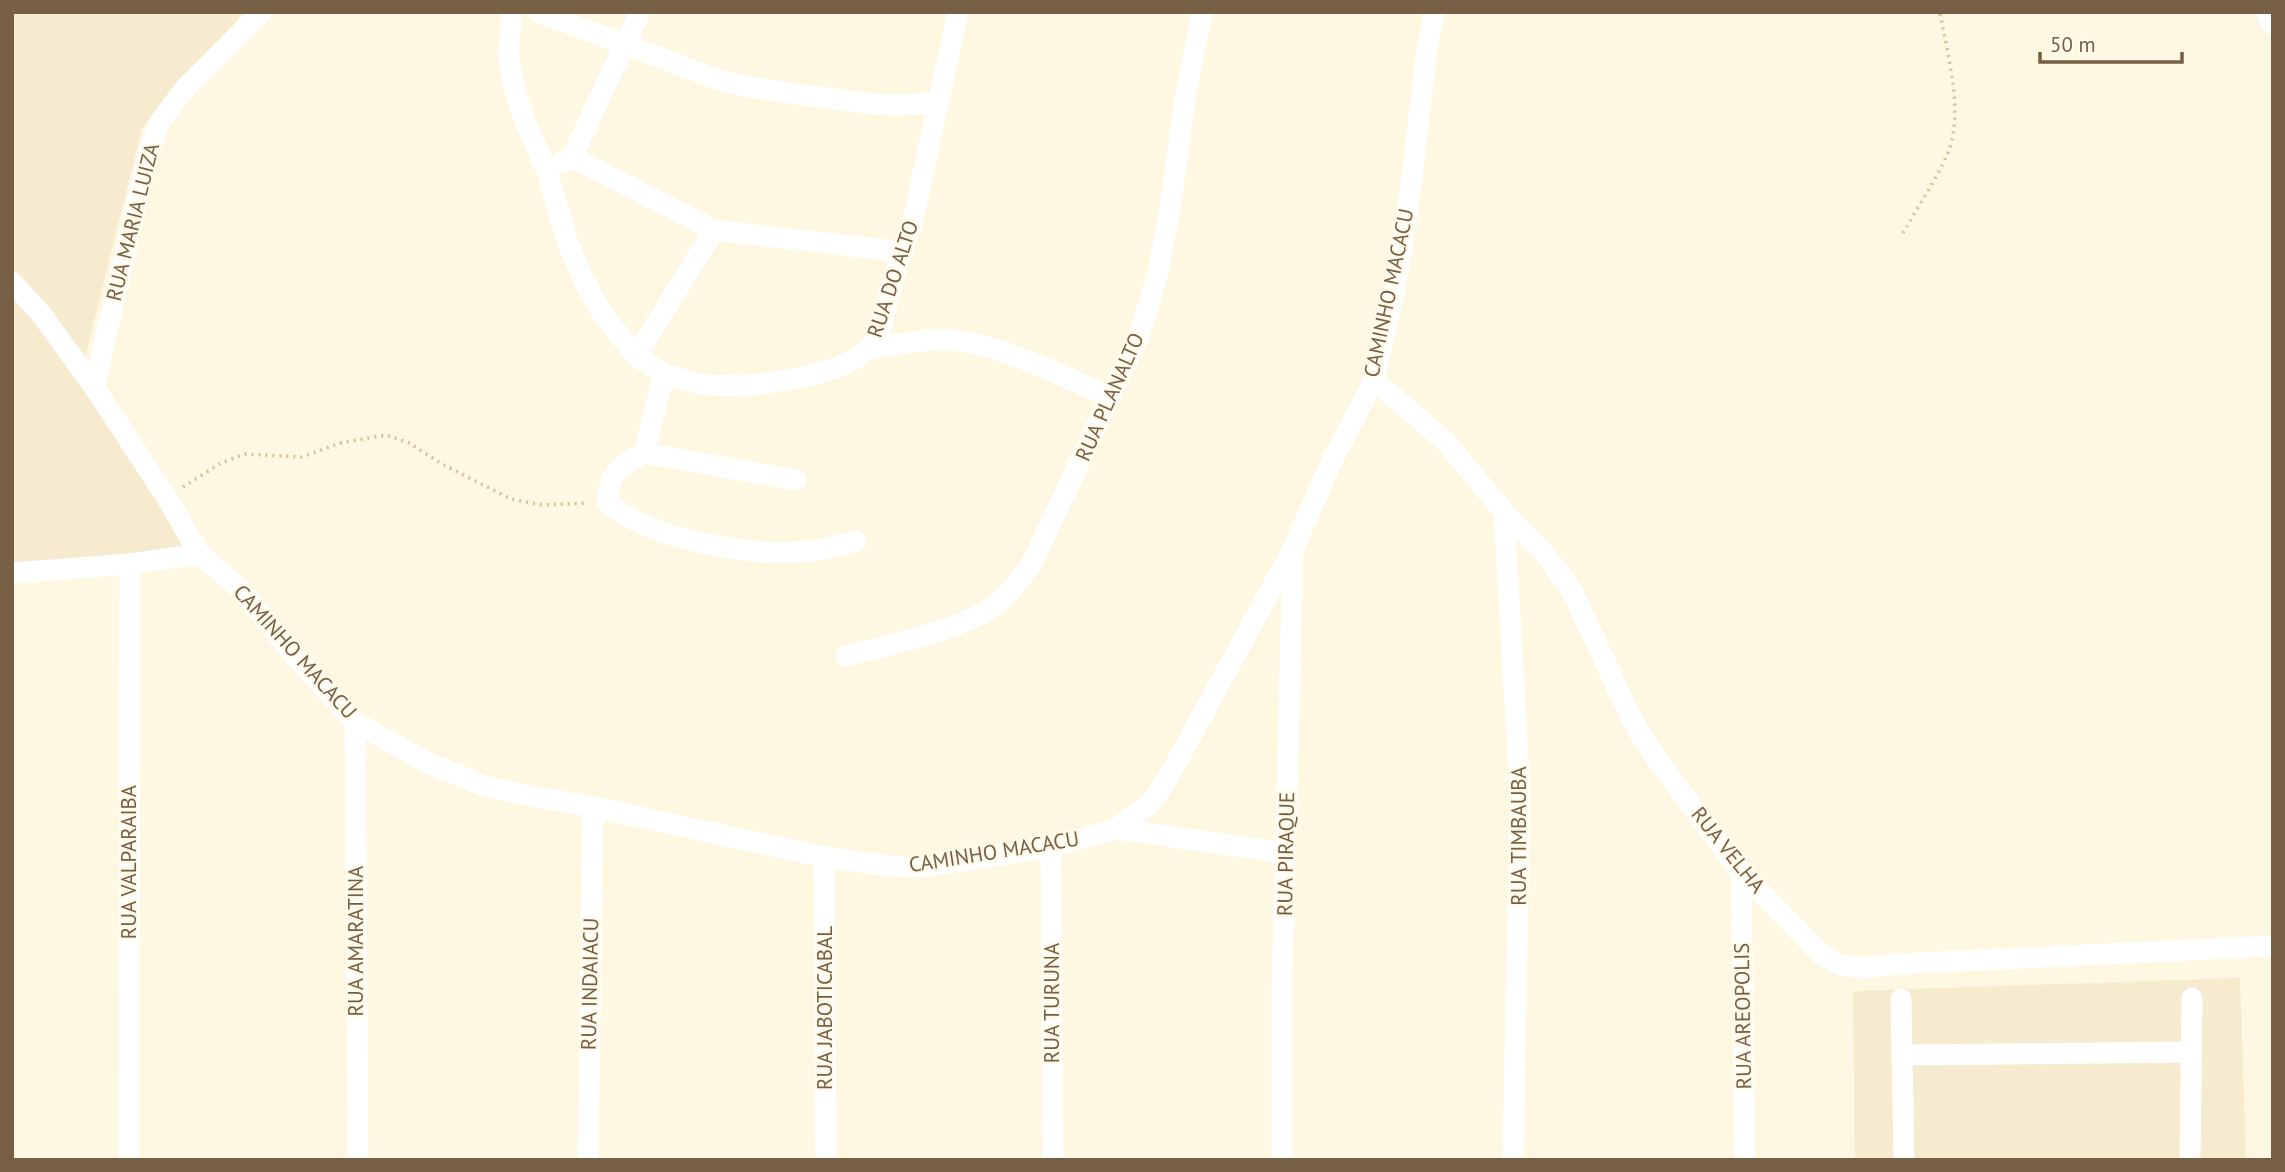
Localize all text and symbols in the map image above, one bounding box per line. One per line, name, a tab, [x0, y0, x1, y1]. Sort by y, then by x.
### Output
scale bar	[2040, 21, 2182, 65]
text: 50 m	[2050, 31, 2096, 58]
street label: RUA MARIA LUIZA	[100, 139, 165, 304]
street label: CAMINHO MACACU	[1357, 206, 1420, 380]
street label: RUA DO ALTO	[861, 217, 924, 341]
street label: RUA PLANALTO	[1069, 328, 1150, 465]
street label: CAMINHO MACACU	[228, 579, 363, 725]
street label: RUA TIMBAUBA	[1505, 765, 1532, 906]
street label: RUA VALPARAIBA	[115, 784, 142, 939]
street label: RUA PIRAQUE	[1271, 792, 1300, 916]
street label: RUA VELHA	[1685, 801, 1772, 899]
street label: CAMINHO MACACU	[907, 825, 1081, 878]
street label: RUA AMARATINA	[342, 865, 369, 1016]
street label: RUA INDAIACU	[575, 918, 604, 1050]
street label: RUA JABOTICABAL	[811, 926, 838, 1090]
street label: RUA TURUNA	[1038, 942, 1065, 1063]
street label: RUA AREOPOLIS	[1728, 942, 1757, 1090]

